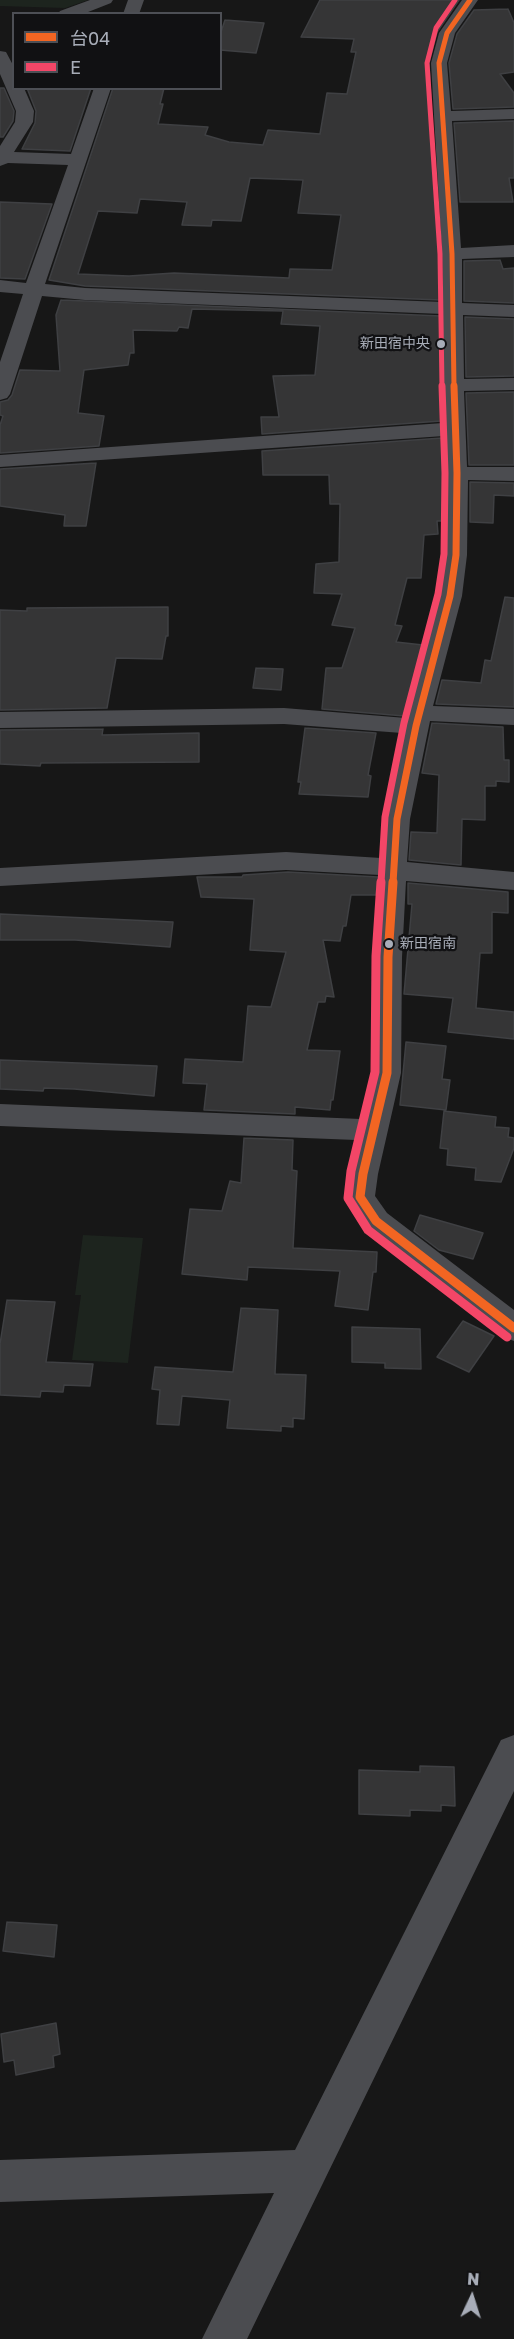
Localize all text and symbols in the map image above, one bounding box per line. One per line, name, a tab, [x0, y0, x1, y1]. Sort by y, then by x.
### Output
legend	[12, 12, 222, 90]
text: 台04	[70, 27, 110, 49]
text: E	[70, 56, 81, 78]
place label: 新田宿中央	[360, 336, 430, 352]
marker: 新田宿中央	[435, 338, 447, 350]
place label: 新田宿南	[400, 936, 456, 952]
marker: 新田宿南	[383, 938, 395, 950]
north arrow	[442, 2267, 502, 2327]
text: N	[466, 2269, 480, 2289]

